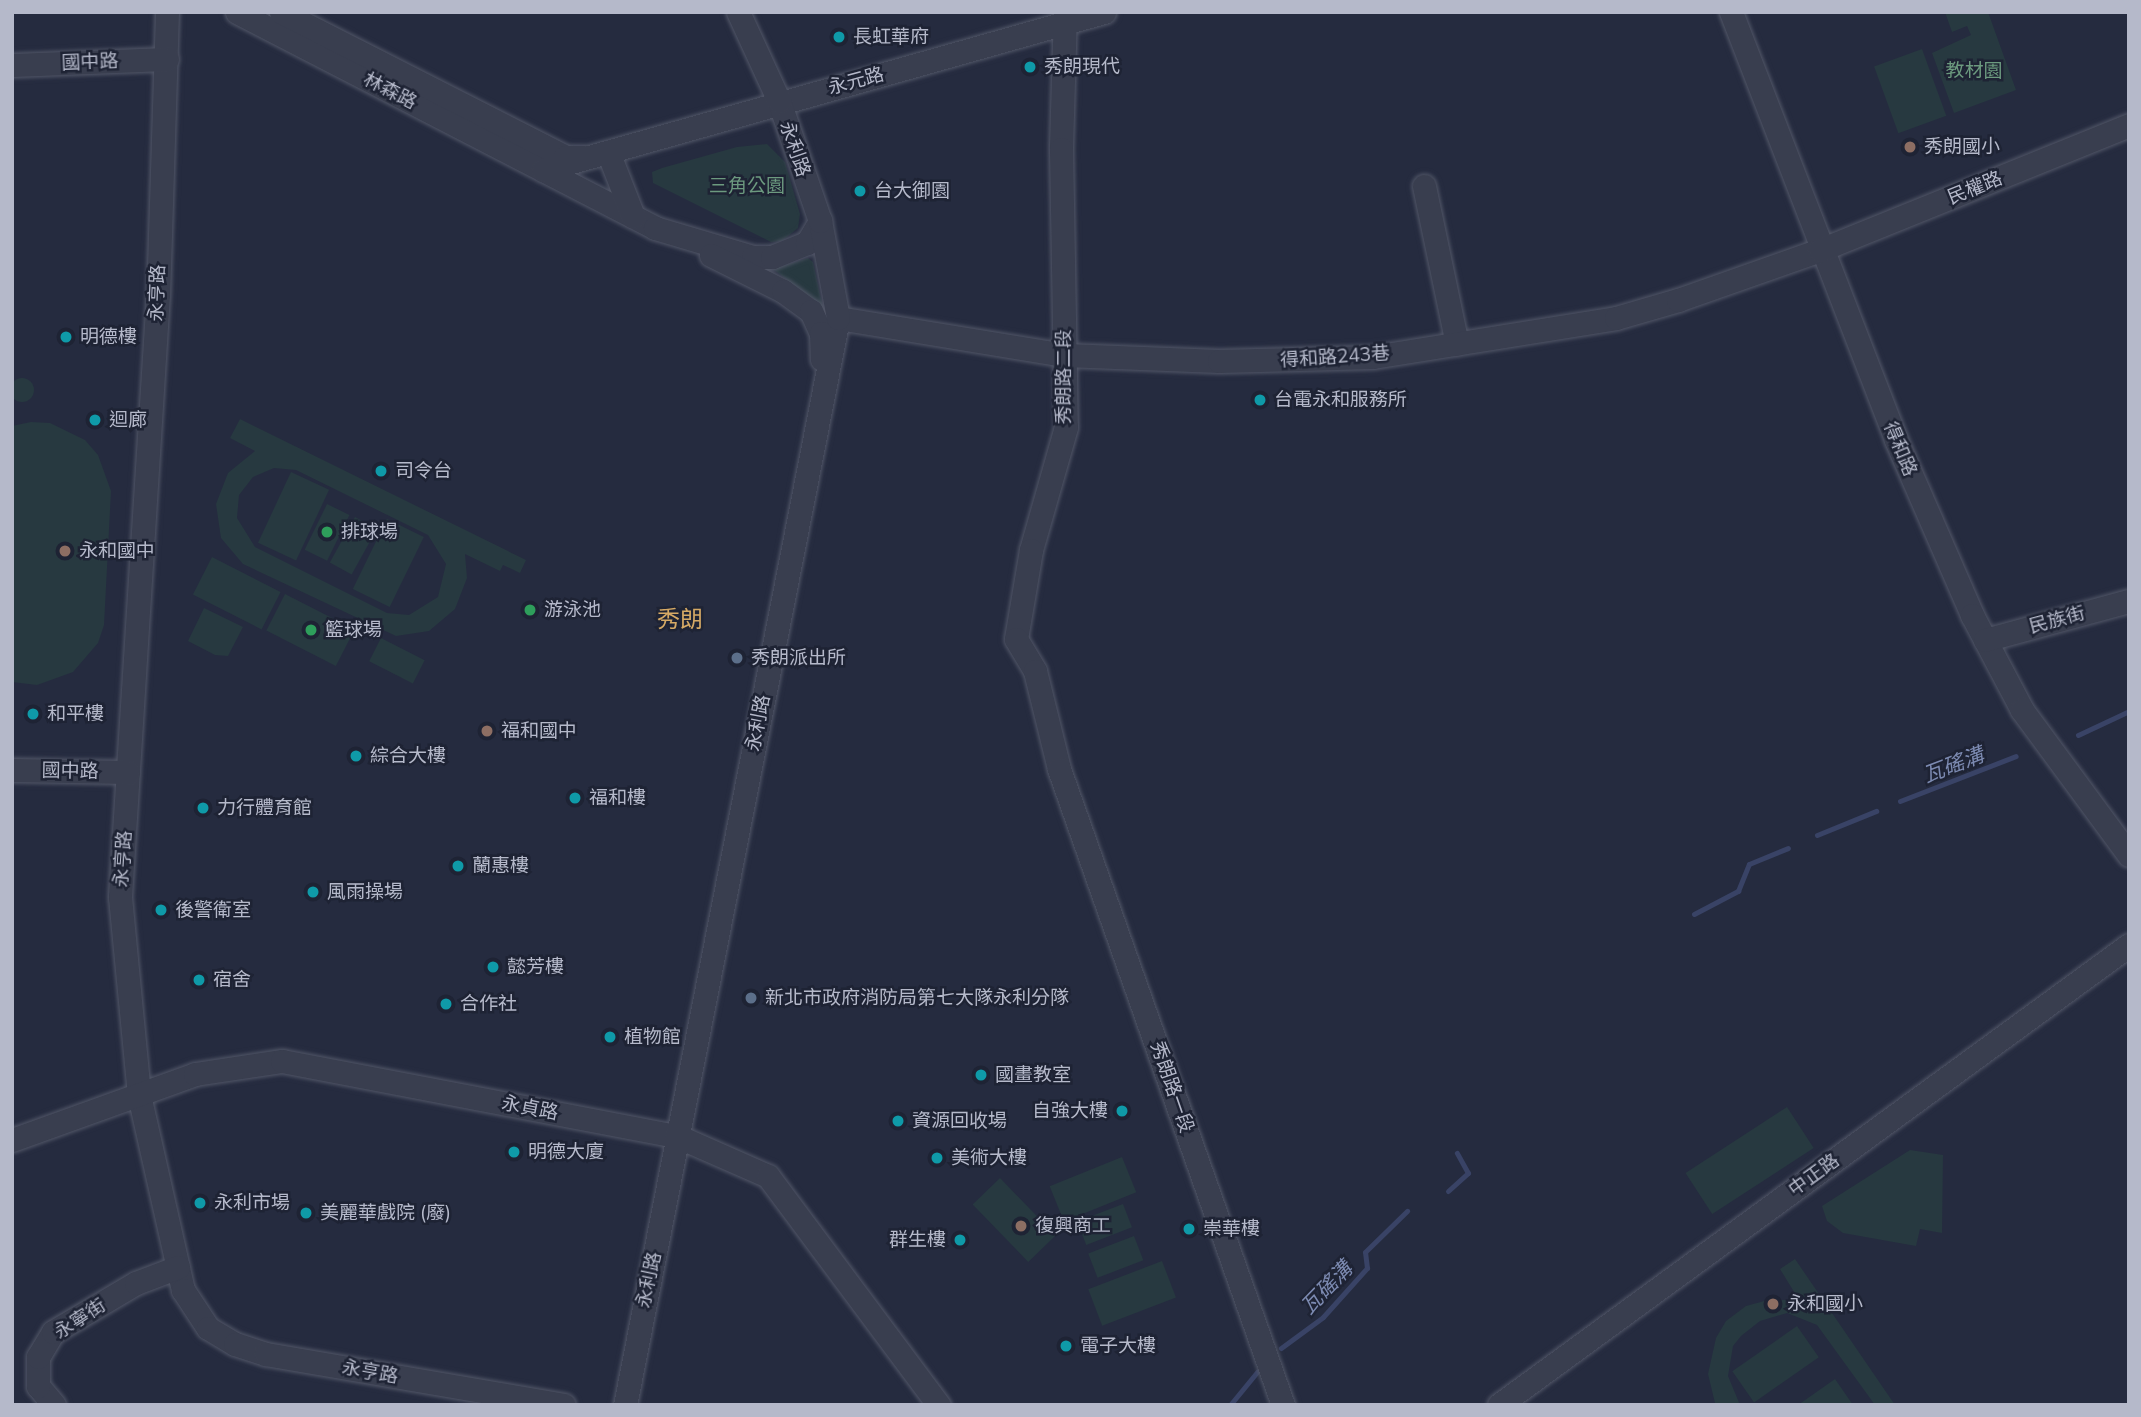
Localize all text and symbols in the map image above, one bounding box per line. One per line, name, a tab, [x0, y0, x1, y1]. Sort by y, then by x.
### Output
place label: 長虹華府	[853, 26, 929, 48]
marker: 長虹華府	[831, 29, 847, 45]
street label: 國中路	[61, 50, 119, 74]
place label: 秀朗現代	[1044, 56, 1120, 78]
marker: 秀朗現代	[1022, 59, 1038, 75]
park label: 教材園	[1946, 60, 2002, 82]
street label: 永元路	[826, 63, 886, 99]
street label: 林森路	[359, 68, 421, 114]
street label: 永利路	[775, 118, 815, 180]
place label: 秀朗國小	[1924, 136, 2000, 158]
marker: 秀朗國小	[1902, 139, 1918, 155]
street label: 民權路	[1944, 167, 2006, 209]
park label: 三角公園	[709, 175, 785, 197]
place label: 台大御園	[874, 180, 950, 202]
marker: 台大御園	[852, 183, 868, 199]
street label: 永亨路	[145, 264, 169, 322]
place label: 明德樓	[80, 326, 137, 348]
marker: 明德樓	[58, 329, 74, 345]
street label: 秀朗路二段	[1053, 330, 1075, 424]
street label: 得和路243巷	[1279, 342, 1391, 372]
place label: 台電永和服務所	[1274, 389, 1407, 411]
marker: 台電永和服務所	[1252, 392, 1268, 408]
place label: 迴廊	[109, 409, 147, 431]
marker: 迴廊	[87, 412, 103, 428]
street label: 得和路	[1878, 418, 1922, 480]
place label: 司令台	[395, 460, 452, 482]
marker: 司令台	[373, 463, 389, 479]
place label: 排球場	[341, 521, 398, 543]
marker: 排球場	[319, 524, 335, 540]
place label: 永和國中	[79, 540, 155, 562]
marker: 永和國中	[57, 543, 73, 559]
place label: 游泳池	[544, 599, 601, 621]
marker: 游泳池	[522, 602, 538, 618]
street label: 民族街	[2027, 602, 2087, 638]
district label: 秀朗	[657, 605, 703, 633]
place label: 籃球場	[325, 619, 382, 641]
marker: 籃球場	[303, 622, 319, 638]
place label: 秀朗派出所	[751, 647, 846, 669]
marker: 秀朗派出所	[729, 650, 745, 666]
street label: 永利路	[741, 693, 775, 753]
place label: 和平樓	[47, 703, 104, 725]
marker: 和平樓	[25, 706, 41, 722]
place label: 福和國中	[501, 720, 577, 742]
marker: 福和國中	[479, 723, 495, 739]
water label: 瓦磘溝	[1919, 741, 1987, 787]
place label: 綜合大樓	[370, 745, 446, 767]
marker: 綜合大樓	[348, 748, 364, 764]
street label: 國中路	[41, 759, 99, 783]
place label: 福和樓	[589, 787, 646, 809]
marker: 福和樓	[567, 790, 583, 806]
place label: 力行體育館	[217, 797, 312, 819]
marker: 力行體育館	[195, 800, 211, 816]
street label: 永亨路	[110, 830, 136, 888]
place label: 蘭惠樓	[472, 855, 529, 877]
marker: 蘭惠樓	[450, 858, 466, 874]
place label: 風雨操場	[327, 881, 403, 903]
marker: 風雨操場	[305, 884, 321, 900]
place label: 後警衛室	[175, 899, 251, 921]
marker: 後警衛室	[153, 902, 169, 918]
place label: 懿芳樓	[507, 956, 564, 978]
marker: 懿芳樓	[485, 959, 501, 975]
place label: 宿舍	[213, 969, 251, 991]
marker: 宿舍	[191, 972, 207, 988]
place label: 新北市政府消防局第七大隊永利分隊	[765, 987, 1069, 1009]
marker: 新北市政府消防局第七大隊永利分隊	[743, 990, 759, 1006]
place label: 合作社	[460, 993, 517, 1015]
marker: 合作社	[438, 996, 454, 1012]
place label: 植物館	[624, 1026, 681, 1048]
marker: 植物館	[602, 1029, 618, 1045]
street label: 秀朗路一段	[1146, 1038, 1198, 1136]
place label: 國畫教室	[995, 1064, 1071, 1086]
marker: 國畫教室	[973, 1067, 989, 1083]
street label: 永貞路	[500, 1091, 560, 1125]
place label: 自強大樓	[1032, 1100, 1108, 1122]
marker: 自強大樓	[1114, 1103, 1130, 1119]
place label: 資源回收場	[912, 1110, 1007, 1132]
marker: 資源回收場	[890, 1113, 906, 1129]
place label: 明德大廈	[528, 1141, 604, 1163]
marker: 明德大廈	[506, 1144, 522, 1160]
place label: 美術大樓	[951, 1147, 1027, 1169]
street label: 中正路	[1784, 1149, 1844, 1201]
marker: 美術大樓	[929, 1150, 945, 1166]
place label: 永利市場	[214, 1192, 290, 1214]
marker: 永利市場	[192, 1195, 208, 1211]
place label: 美麗華戲院 (廢)	[320, 1202, 451, 1224]
marker: 美麗華戲院 (廢)	[298, 1205, 314, 1221]
place label: 復興商工	[1035, 1215, 1111, 1237]
marker: 復興商工	[1013, 1218, 1029, 1234]
place label: 崇華樓	[1203, 1218, 1260, 1240]
marker: 崇華樓	[1181, 1221, 1197, 1237]
place label: 群生樓	[889, 1229, 946, 1251]
marker: 群生樓	[952, 1232, 968, 1248]
street label: 永利路	[632, 1250, 666, 1310]
water label: 瓦磘溝	[1295, 1256, 1357, 1318]
place label: 永和國小	[1787, 1293, 1863, 1315]
street label: 永寧街	[50, 1294, 110, 1344]
marker: 永和國小	[1765, 1296, 1781, 1312]
place label: 電子大樓	[1080, 1335, 1156, 1357]
marker: 電子大樓	[1058, 1338, 1074, 1354]
street label: 永亨路	[340, 1356, 400, 1388]

